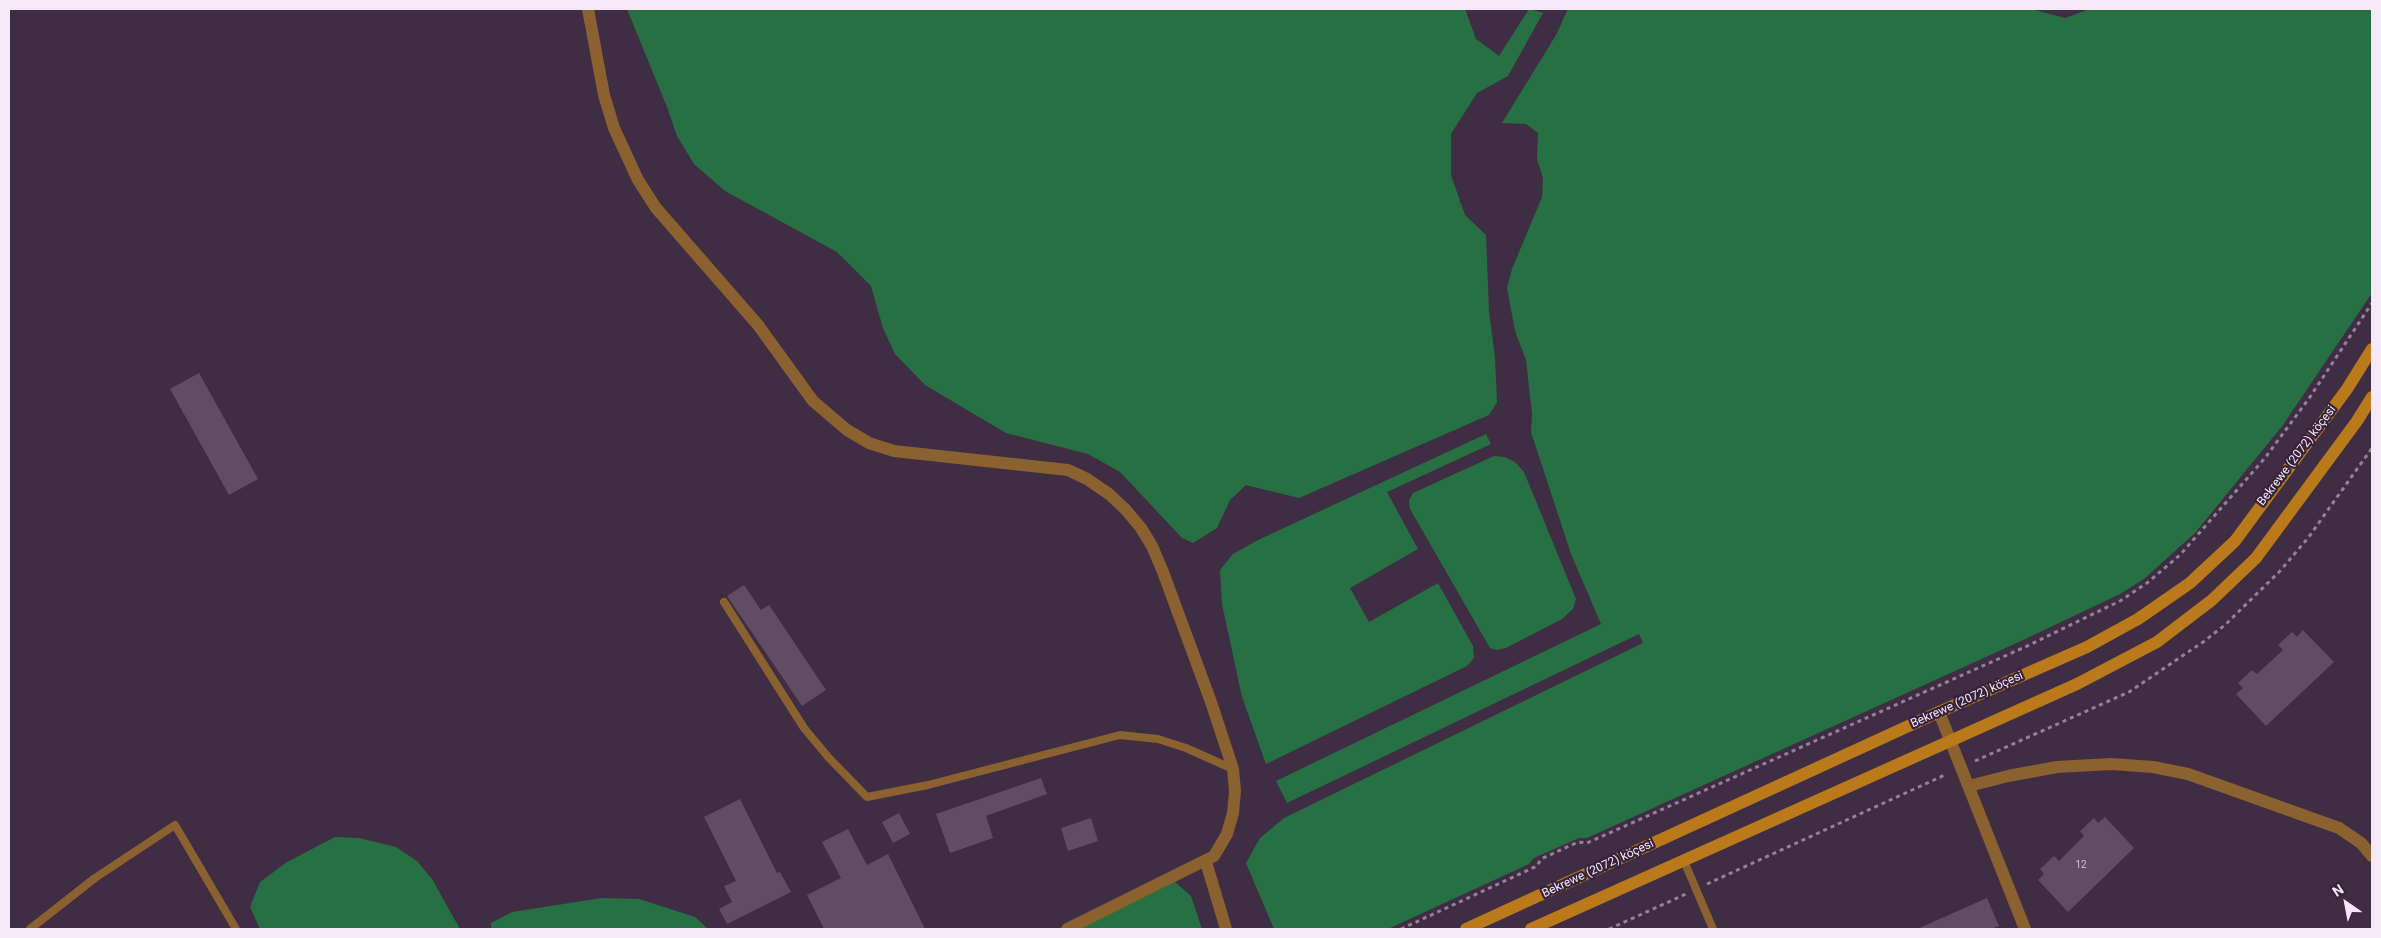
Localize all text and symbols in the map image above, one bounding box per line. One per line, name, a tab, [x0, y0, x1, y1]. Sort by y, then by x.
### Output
street label: Bekrewe (2072) köçesi	[2255, 403, 2339, 509]
street label: Bekrewe (2072) köçesi	[1909, 669, 2025, 731]
street label: Bekrewe (2072) köçesi	[1540, 837, 1656, 901]
house number: 12	[2075, 859, 2087, 871]
north arrow	[2321, 878, 2371, 928]
text: N	[2329, 881, 2346, 900]

